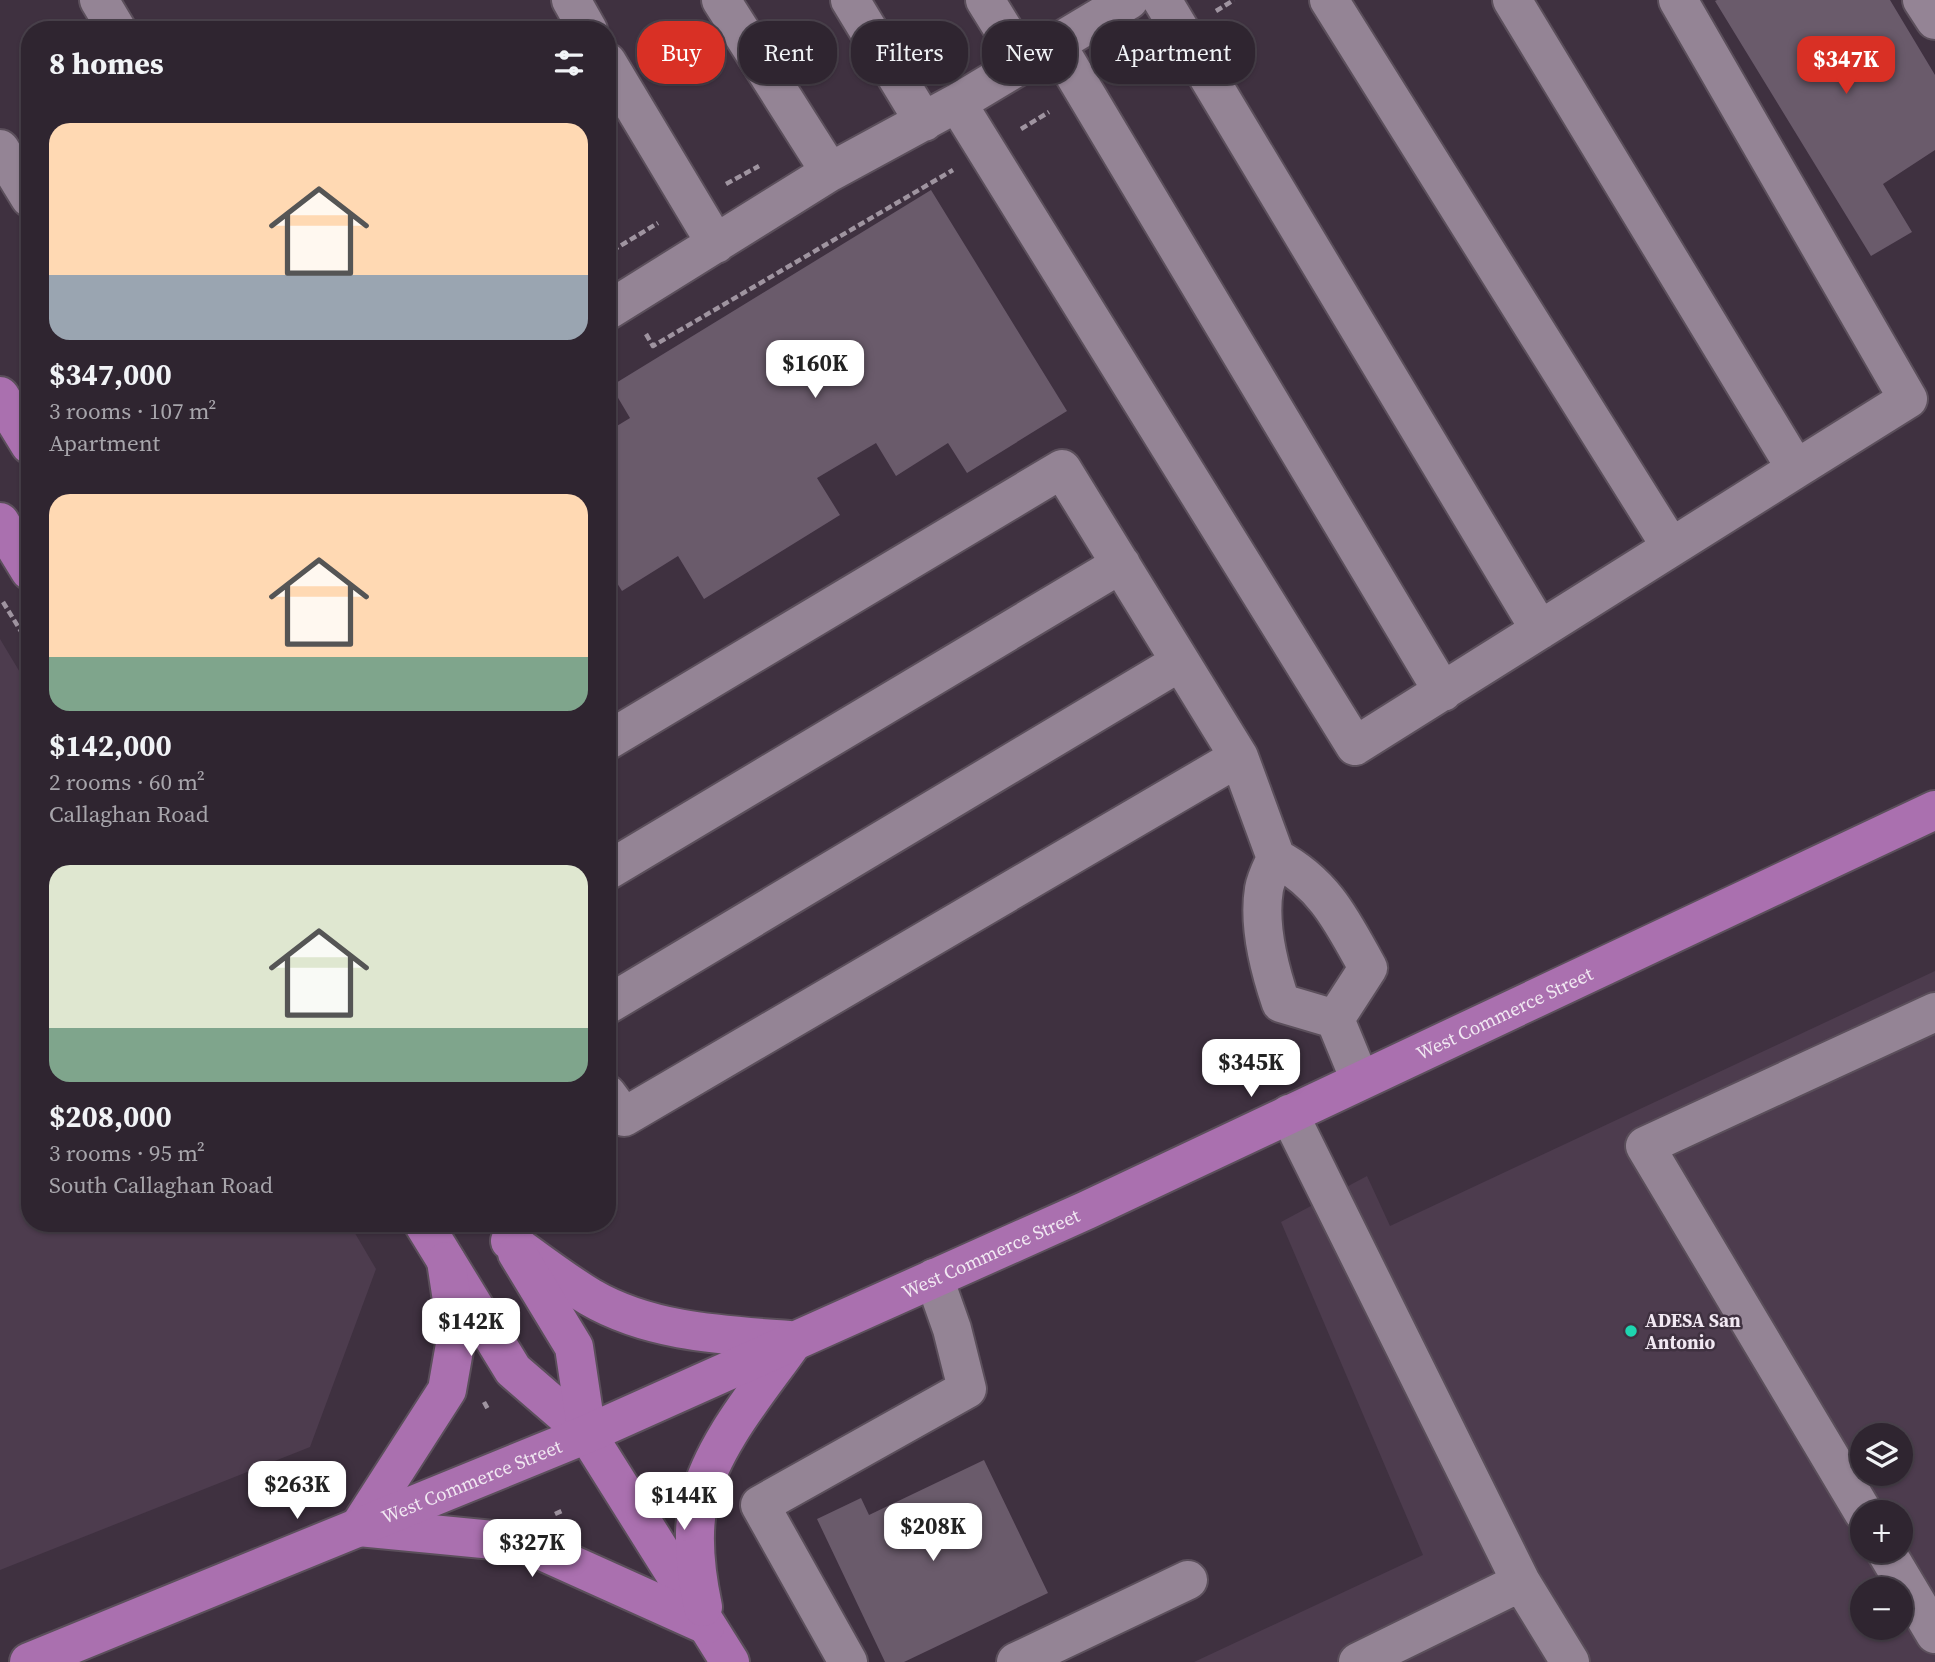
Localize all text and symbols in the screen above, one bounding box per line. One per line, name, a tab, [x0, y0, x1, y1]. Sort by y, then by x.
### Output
chip: Buy	[637, 21, 725, 84]
chip: Rent	[739, 21, 837, 84]
chip: Filters	[851, 21, 968, 84]
chip: New	[982, 21, 1077, 84]
chip: Apartment	[1091, 21, 1255, 84]
pin: $347K	[1797, 36, 1895, 96]
text: 8 homes	[49, 43, 164, 84]
text: $347K	[1813, 43, 1879, 75]
icon: filters	[550, 44, 588, 82]
icon: home	[256, 168, 382, 294]
pin: $160K	[766, 340, 864, 400]
text: $160K	[782, 347, 848, 379]
text: $347,000	[49, 354, 172, 395]
text: 3 rooms · 107 m²	[49, 395, 216, 427]
text: Apartment	[49, 427, 160, 459]
icon: home	[256, 539, 382, 665]
text: $142,000	[49, 725, 172, 766]
text: 2 rooms · 60 m²	[49, 766, 205, 798]
text: Callaghan Road	[49, 798, 209, 830]
icon: home	[256, 910, 382, 1036]
street label: West Commerce Street	[1412, 960, 1598, 1066]
pin: $345K	[1202, 1040, 1300, 1099]
text: $345K	[1218, 1046, 1284, 1078]
text: $208,000	[49, 1096, 172, 1137]
text: 3 rooms · 95 m²	[49, 1137, 205, 1169]
text: South Callaghan Road	[49, 1169, 273, 1201]
street label: West Commerce Street	[897, 1202, 1084, 1304]
pin: $142K	[422, 1298, 520, 1358]
text: $142K	[438, 1305, 504, 1337]
place label: ADESA San Antonio	[1645, 1307, 1741, 1355]
marker: ADESA San Antonio	[1623, 1323, 1639, 1339]
map controls	[1850, 1423, 1913, 1640]
button: layers	[1850, 1423, 1913, 1486]
street label: West Commerce Street	[378, 1432, 566, 1530]
pin: $263K	[248, 1462, 346, 1521]
text: $263K	[264, 1468, 330, 1500]
pin: $144K	[635, 1472, 733, 1532]
text: $144K	[651, 1479, 717, 1511]
button: +	[1850, 1500, 1913, 1563]
pin: $208K	[884, 1504, 982, 1563]
text: $208K	[900, 1510, 966, 1542]
pin: $327K	[483, 1520, 581, 1579]
text: $327K	[499, 1526, 565, 1558]
button: −	[1850, 1577, 1913, 1640]

